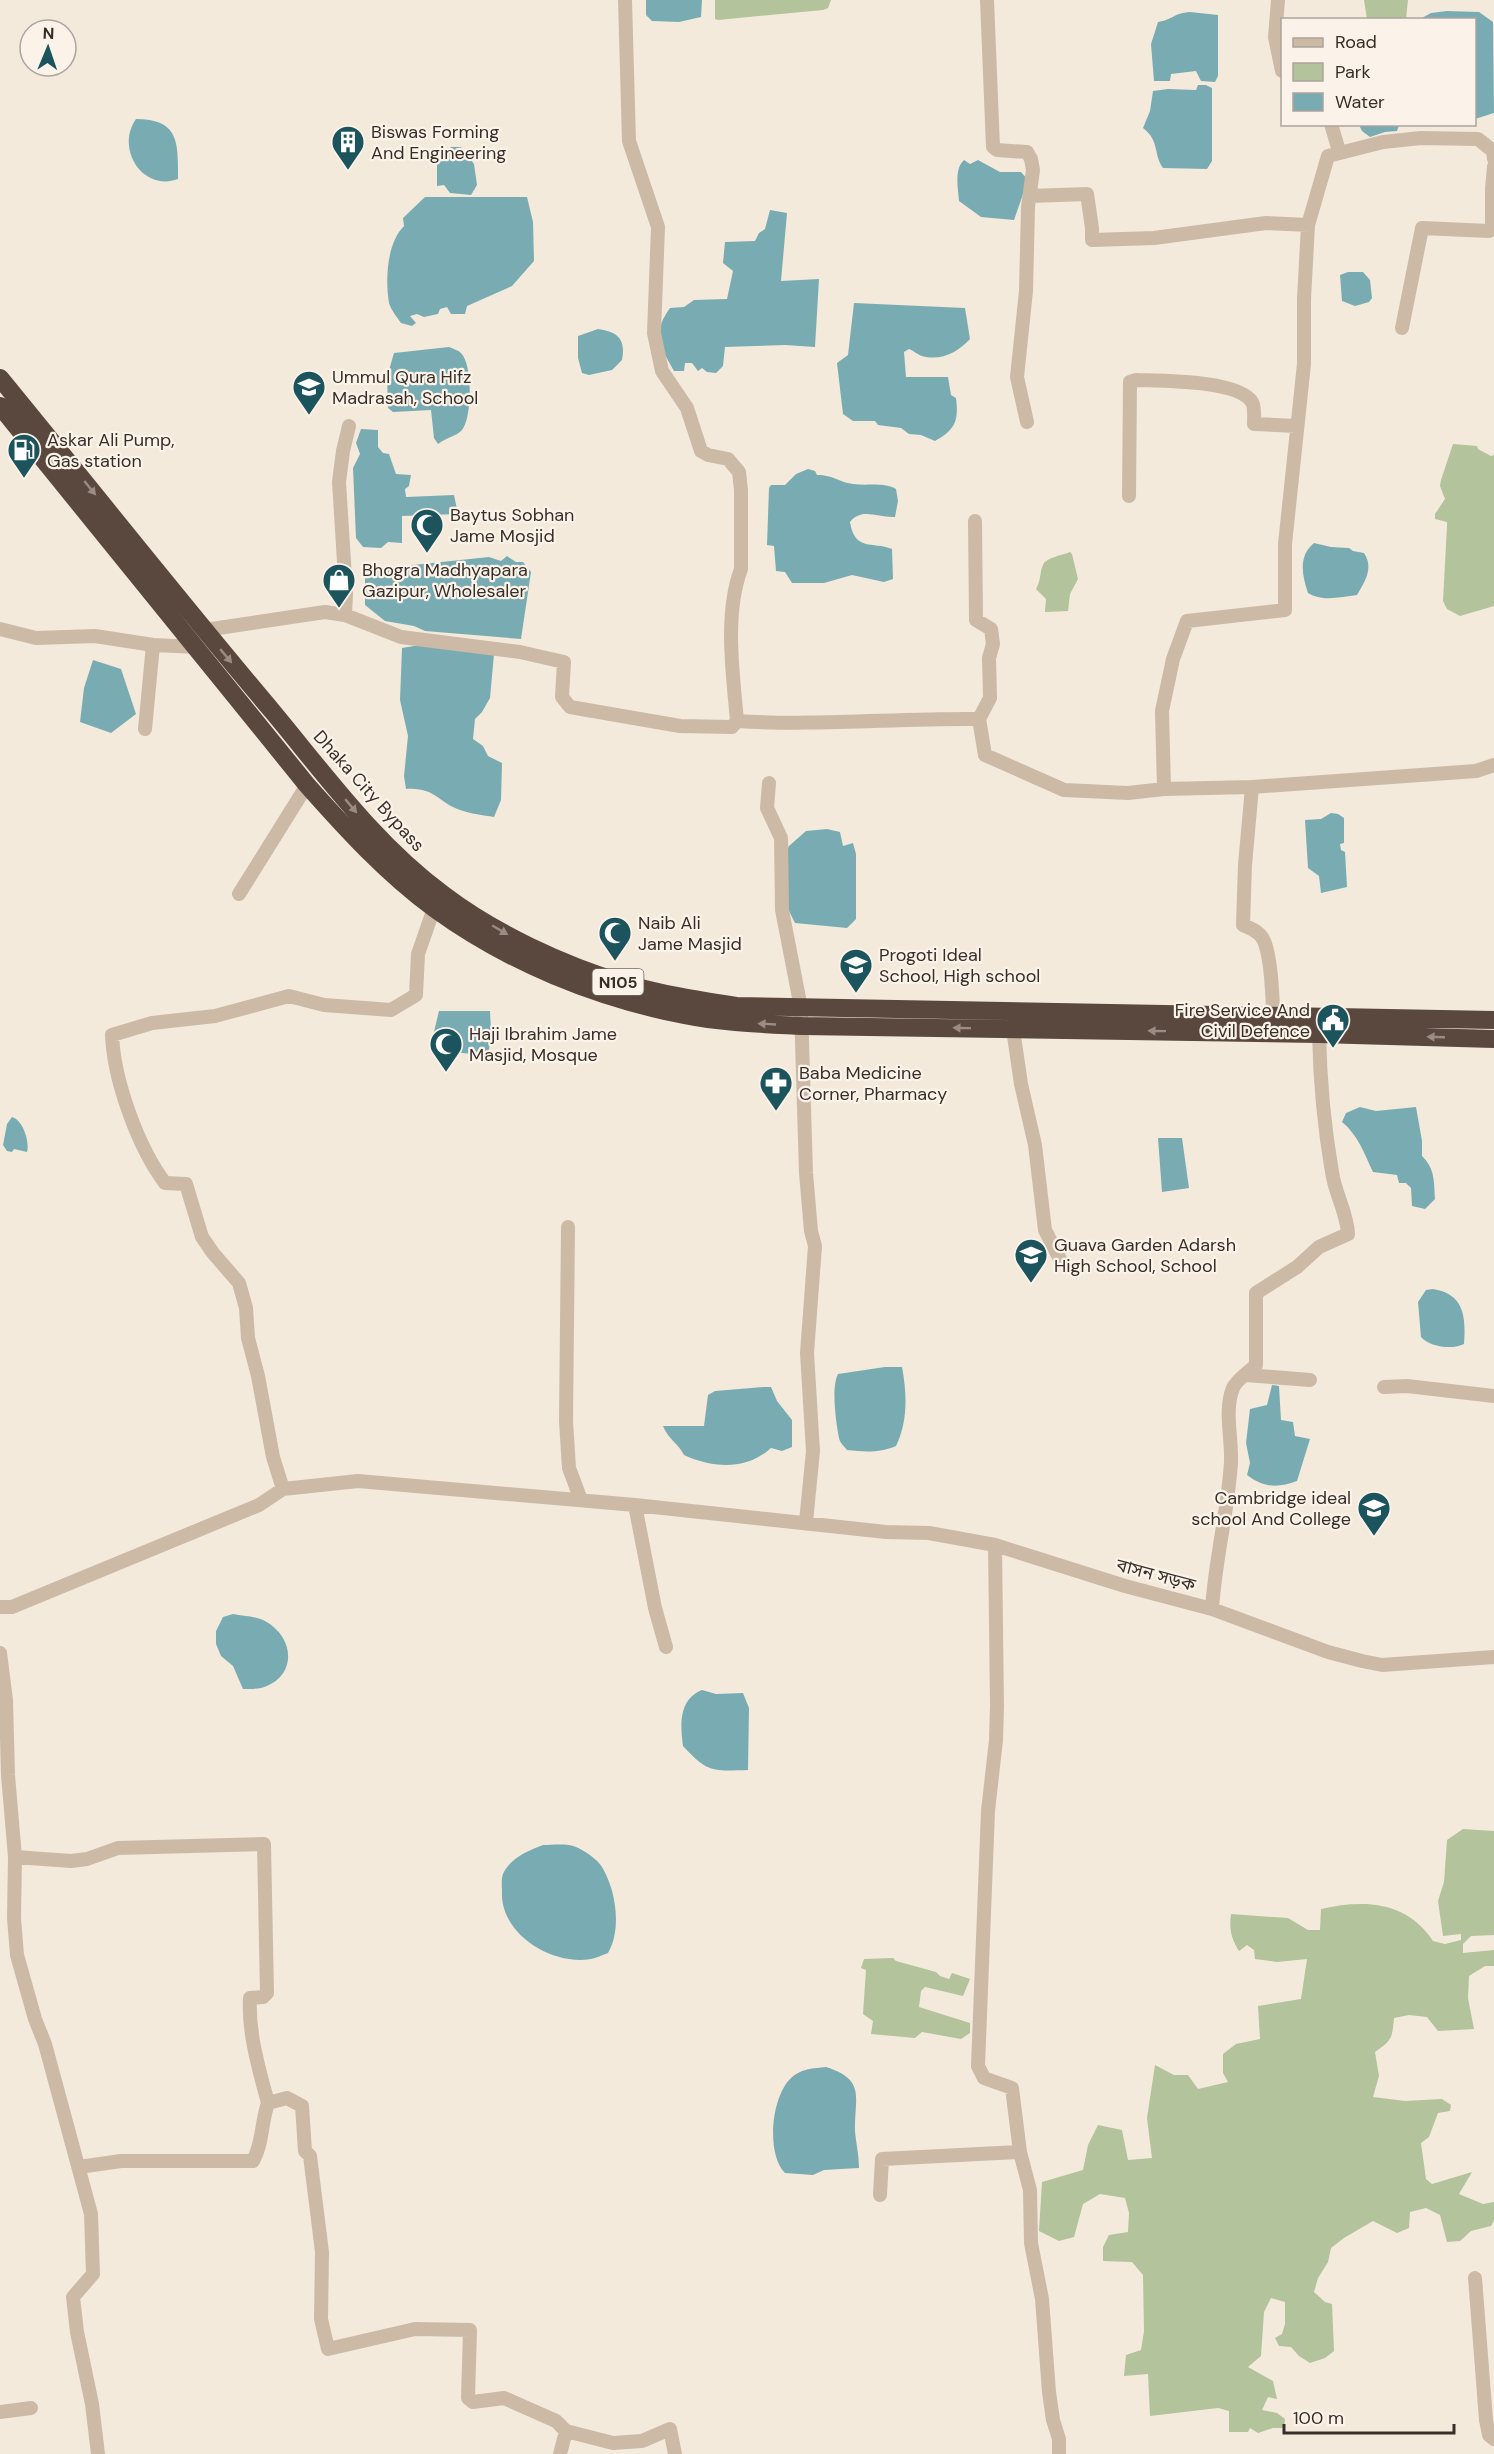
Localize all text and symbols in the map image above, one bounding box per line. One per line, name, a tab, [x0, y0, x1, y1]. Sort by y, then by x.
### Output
north arrow	[18, 18, 78, 78]
legend	[1281, 18, 1476, 126]
text: N	[42, 23, 55, 44]
text: Road	[1335, 30, 1377, 54]
text: Park	[1335, 60, 1371, 84]
text: Water	[1335, 90, 1385, 114]
place label: Biswas Forming And Engineering	[371, 120, 506, 165]
building icon: Biswas Forming And Engineering	[330, 124, 366, 171]
place label: Ummul Qura Hifz Madrasah, School	[332, 365, 478, 410]
school or university icon: Ummul Qura Hifz Madrasah, School	[291, 369, 327, 416]
place label: Askar Ali Pump, Gas station	[47, 428, 175, 473]
fuel station icon: Askar Ali Pump, Gas station	[6, 432, 42, 479]
one-way arrow	[83, 480, 96, 495]
place label: Baytus Sobhan Jame Mosjid	[450, 503, 574, 548]
mosque icon: Baytus Sobhan Jame Mosjid	[409, 507, 445, 554]
place label: Bhogra Madhyapara Gazipur, Wholesaler	[362, 558, 528, 603]
shop icon: Bhogra Madhyapara Gazipur, Wholesaler	[321, 562, 357, 609]
one-way arrow	[219, 648, 232, 664]
street label: Dhaka City Bypass	[308, 725, 430, 857]
one-way arrow	[344, 798, 357, 813]
place label: Naib Ali Jame Masjid	[638, 911, 742, 956]
mosque icon: Naib Ali Jame Masjid	[597, 915, 633, 962]
one-way arrow	[492, 925, 509, 935]
place label: Progoti Ideal School, High school	[879, 943, 1040, 988]
school or university icon: Progoti Ideal School, High school	[838, 947, 874, 994]
road number: N105	[592, 969, 644, 995]
place label: Fire Service And Civil Defence	[1175, 998, 1310, 1043]
public building icon: Fire Service And Civil Defence	[1315, 1002, 1351, 1049]
one-way arrow	[757, 1020, 776, 1029]
place label: Haji Ibrahim Jame Masjid, Mosque	[469, 1022, 617, 1067]
one-way arrow	[952, 1024, 971, 1033]
mosque icon: Haji Ibrahim Jame Masjid, Mosque	[428, 1026, 464, 1073]
one-way arrow	[1147, 1026, 1166, 1036]
one-way arrow	[1426, 1032, 1445, 1042]
place label: Baba Medicine Corner, Pharmacy	[799, 1061, 947, 1106]
pharmacy icon: Baba Medicine Corner, Pharmacy	[758, 1065, 794, 1112]
place label: Guava Garden Adarsh High School, School	[1054, 1233, 1236, 1278]
school or university icon: Guava Garden Adarsh High School, School	[1013, 1237, 1049, 1284]
place label: Cambridge ideal school And College	[1191, 1486, 1351, 1531]
school or university icon: Cambridge ideal school And College	[1356, 1490, 1392, 1537]
street label: বাসন সড়ক	[1113, 1553, 1199, 1597]
scale bar	[1284, 2397, 1454, 2435]
text: 100 m	[1293, 2406, 1344, 2430]

